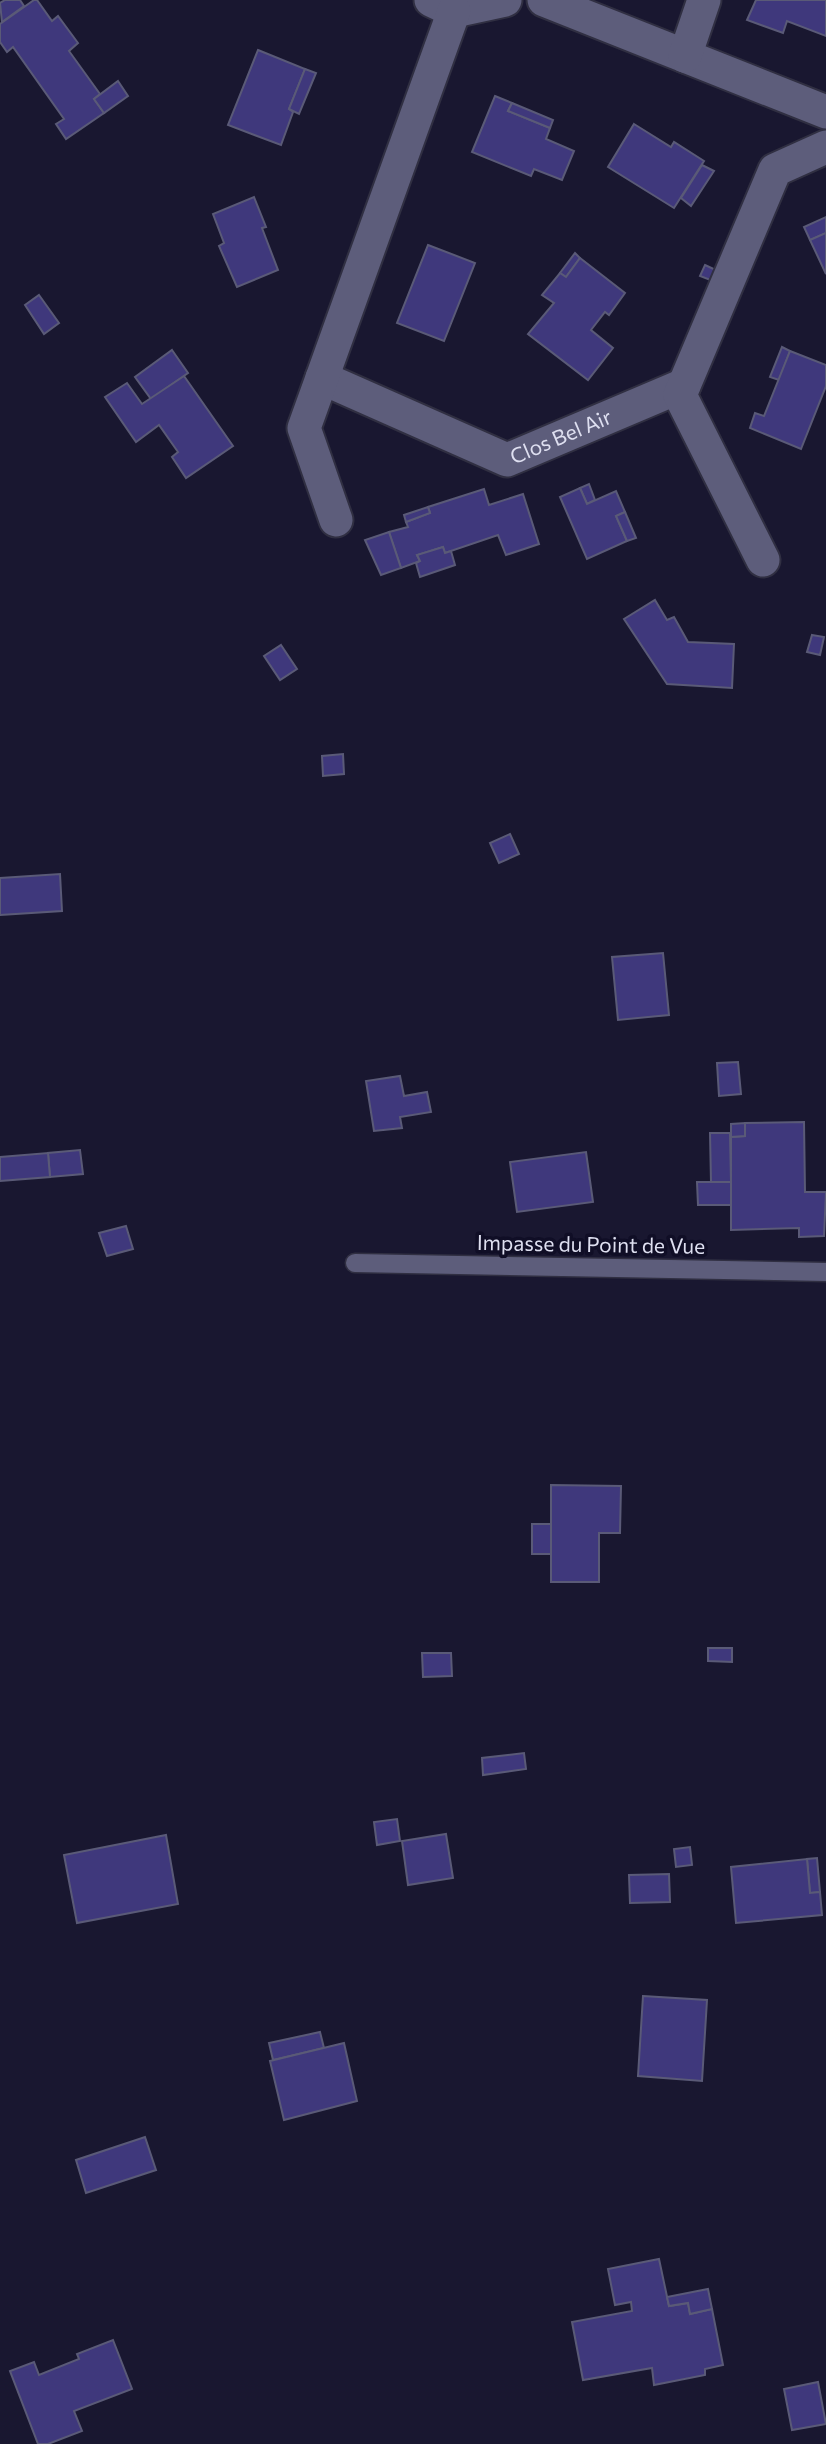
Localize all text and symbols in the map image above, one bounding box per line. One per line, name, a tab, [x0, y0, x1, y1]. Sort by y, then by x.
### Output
street label: Clos Bel Air	[506, 403, 615, 468]
street label: Impasse du Point de Vue	[477, 1229, 705, 1258]

